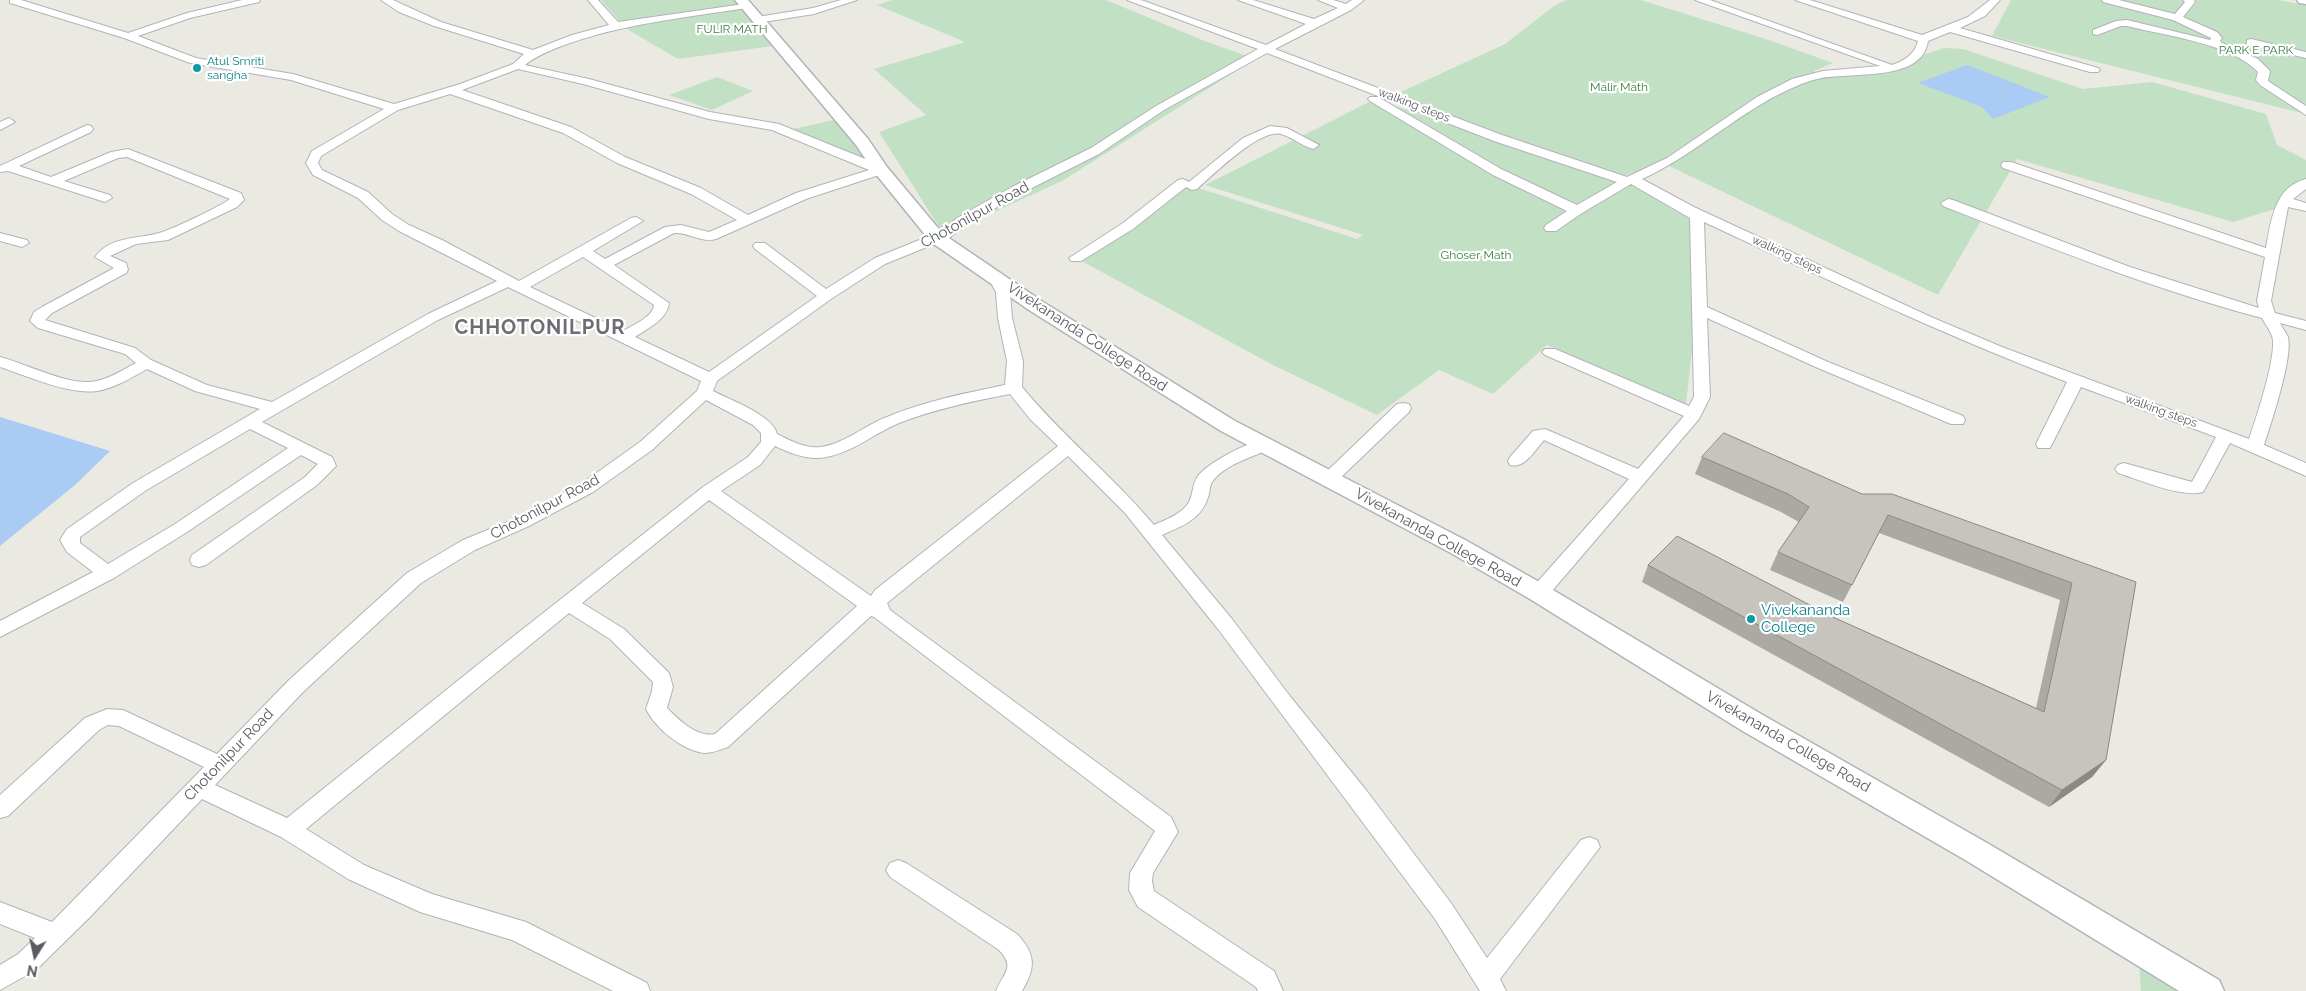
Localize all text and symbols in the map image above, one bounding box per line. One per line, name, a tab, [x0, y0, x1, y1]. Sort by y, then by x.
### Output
park label: FULIR MATH	[697, 22, 767, 36]
park label: PARK E PARK	[2219, 43, 2293, 57]
place label: Atul Smriti sangha	[207, 54, 264, 82]
marker: Atul Smriti sangha	[191, 62, 203, 74]
park label: Malir Math	[1590, 80, 1648, 94]
street label: walking steps	[1376, 85, 1452, 125]
street label: Chotonilpur Road	[918, 178, 1032, 252]
street label: walking steps	[1750, 232, 1824, 278]
park label: Ghoser Math	[1441, 248, 1511, 262]
street label: Vivekananda College Road	[1004, 278, 1170, 396]
district label: CHHOTONILPUR	[453, 316, 627, 340]
street label: walking steps	[2123, 391, 2199, 431]
street label: Chotonilpur Road	[487, 471, 603, 543]
street label: Vivekananda College Road	[1352, 485, 1524, 591]
place label: Vivekananda College	[1761, 601, 1850, 636]
marker: Vivekananda College	[1745, 613, 1757, 625]
street label: Vivekananda College Road	[1702, 687, 1874, 797]
street label: Chotonilpur Road	[181, 705, 277, 805]
north arrow	[10, 931, 60, 981]
text: N	[26, 962, 39, 980]

